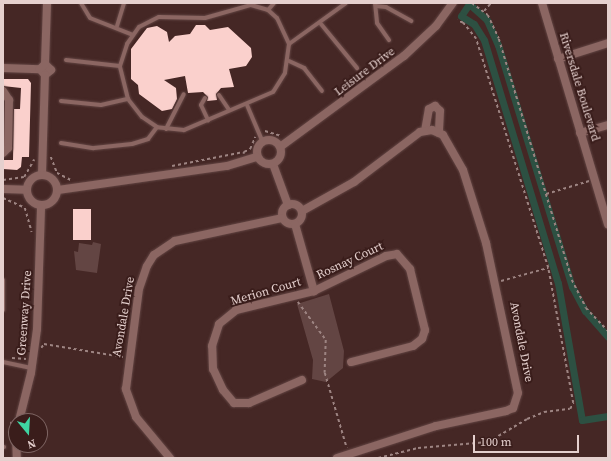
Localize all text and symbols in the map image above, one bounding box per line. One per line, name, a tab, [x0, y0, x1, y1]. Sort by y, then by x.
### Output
street label: Riversdale Boulevard	[556, 31, 602, 143]
street label: Leisure Drive	[332, 45, 398, 99]
street label: Rosnay Court	[314, 239, 386, 283]
street label: Greenway Drive	[15, 270, 35, 356]
street label: Merion Court	[229, 275, 303, 309]
street label: Avondale Drive	[110, 276, 138, 358]
street label: Avondale Drive	[506, 301, 536, 383]
north arrow	[8, 413, 48, 453]
scale bar	[475, 427, 581, 453]
text: 100 m	[480, 434, 512, 450]
text: N	[25, 436, 38, 452]

